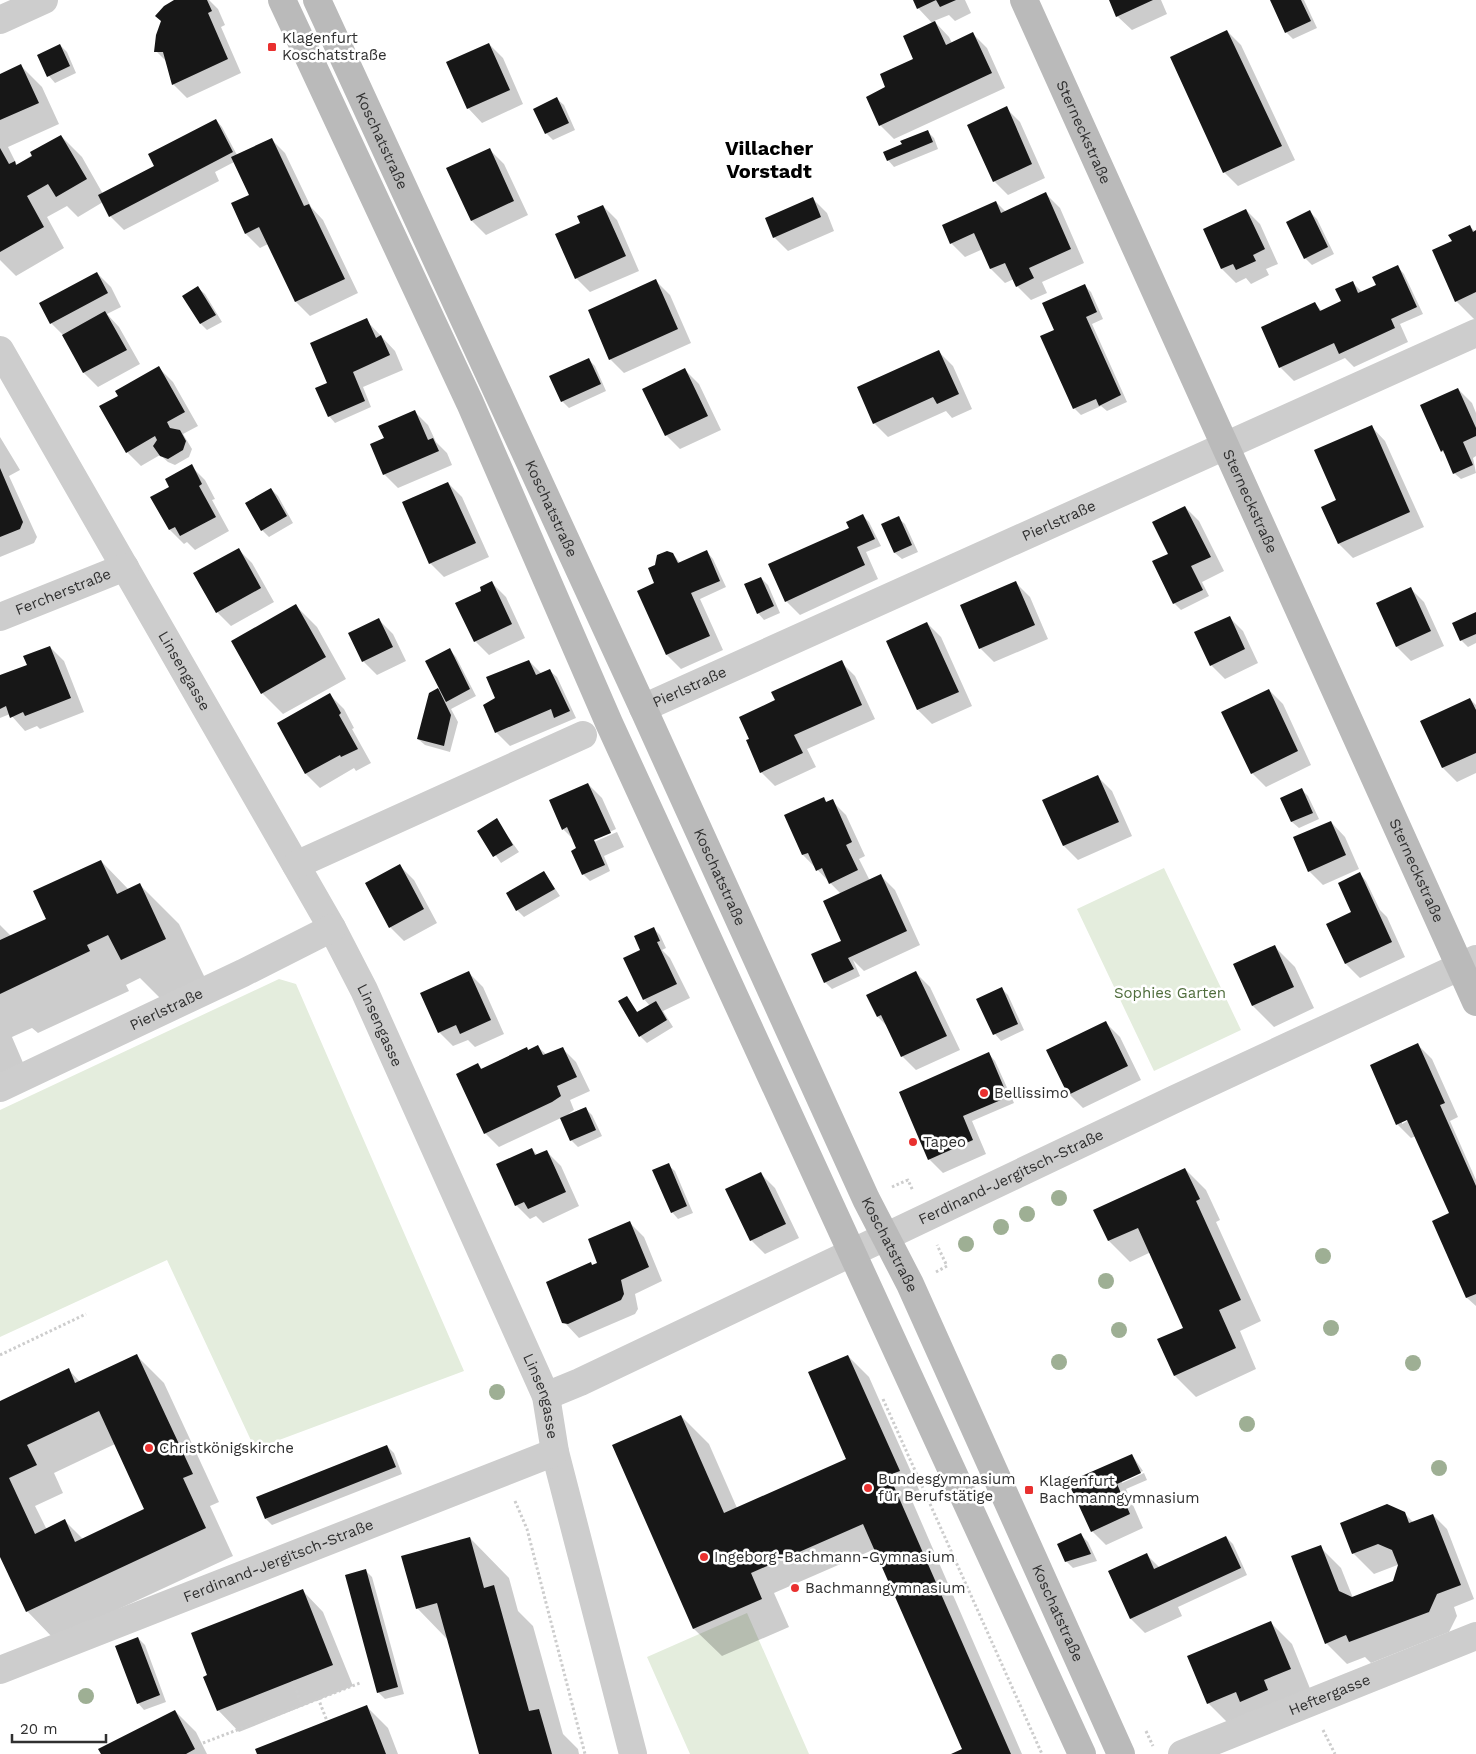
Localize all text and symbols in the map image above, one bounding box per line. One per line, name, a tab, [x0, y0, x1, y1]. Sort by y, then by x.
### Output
place label: Klagenfurt Koschatstraße	[282, 29, 387, 64]
marker: Klagenfurt Koschatstraße	[266, 41, 278, 53]
street label: Sterneckstraße	[1052, 77, 1115, 187]
street label: Koschatstraße	[352, 89, 412, 192]
district label: Villacher Vorstadt	[725, 136, 813, 183]
street label: Sterneckstraße	[1219, 447, 1281, 556]
street label: Koschatstraße	[521, 457, 581, 560]
street label: Pierlstraße	[1019, 496, 1099, 545]
street label: Fercherstraße	[13, 565, 114, 619]
street label: Linsengasse	[154, 628, 214, 714]
street label: Pierlstraße	[650, 663, 729, 712]
street label: Sterneckstraße	[1385, 816, 1448, 925]
street label: Koschatstraße	[690, 825, 750, 928]
street label: Linsengasse	[353, 981, 406, 1070]
street label: Pierlstraße	[127, 984, 206, 1034]
park label: Sophies Garten	[1114, 984, 1226, 1002]
place label: Bellissimo	[994, 1084, 1069, 1102]
marker: Bellissimo	[978, 1087, 990, 1099]
street label: Ferdinand-Jergitsch-Straße	[916, 1125, 1106, 1229]
place label: Tapeo	[923, 1133, 966, 1151]
marker: Tapeo	[907, 1136, 919, 1148]
street label: Koschatstraße	[857, 1194, 921, 1295]
street label: Linsengasse	[519, 1351, 562, 1440]
place label: Christkönigskirche	[159, 1439, 294, 1457]
marker: Christkönigskirche	[143, 1442, 155, 1454]
place label: Bundesgymnasium für Berufstätige	[878, 1470, 1016, 1505]
place label: Klagenfurt Bachmanngymnasium	[1039, 1472, 1200, 1507]
marker: Bundesgymnasium für Berufstätige	[862, 1482, 874, 1494]
marker: Klagenfurt Bachmanngymnasium	[1023, 1484, 1035, 1496]
street label: Ferdinand-Jergitsch-Straße	[181, 1515, 376, 1606]
place label: Ingeborg-Bachmann-Gymnasium	[714, 1548, 955, 1566]
marker: Ingeborg-Bachmann-Gymnasium	[698, 1551, 710, 1563]
street label: Koschatstraße	[1028, 1561, 1087, 1664]
place label: Bachmanngymnasium	[805, 1579, 966, 1597]
marker: Bachmanngymnasium	[789, 1582, 801, 1594]
street label: Heftergasse	[1286, 1670, 1373, 1719]
scale bar	[12, 1712, 106, 1744]
text: 20 m	[20, 1720, 58, 1738]

